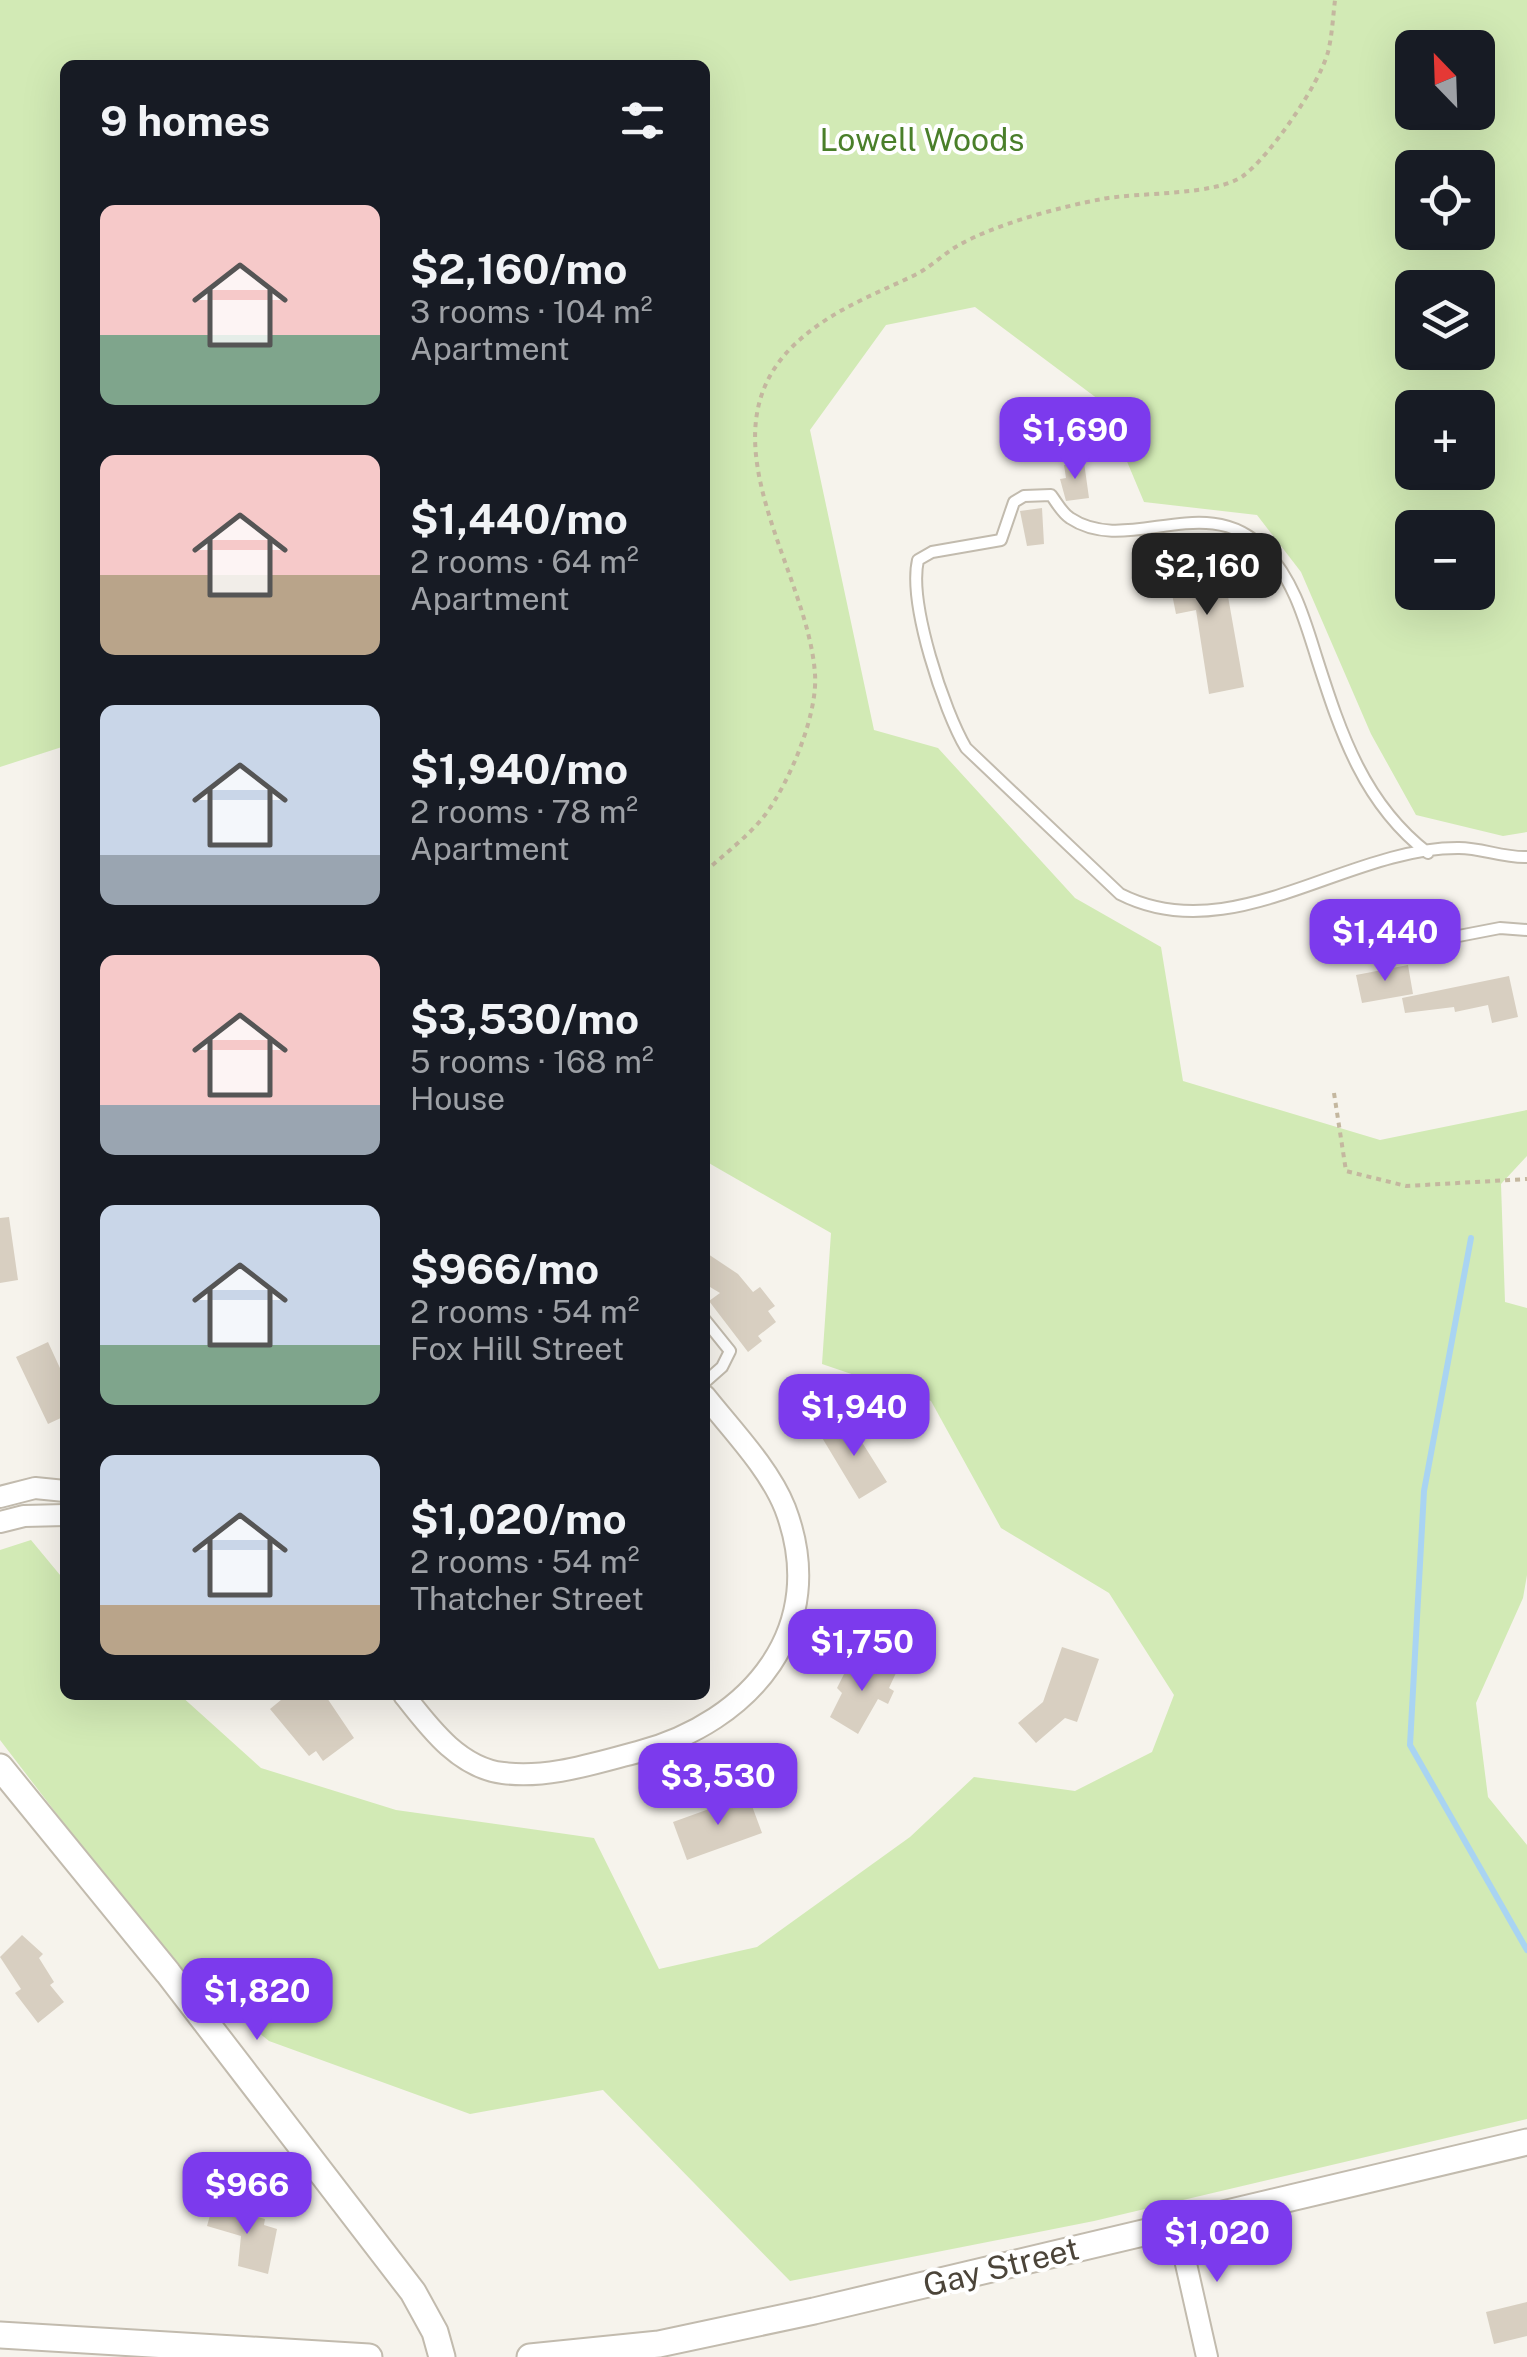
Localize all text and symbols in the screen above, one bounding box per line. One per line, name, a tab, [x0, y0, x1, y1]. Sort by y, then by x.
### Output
north arrow	[1395, 30, 1495, 130]
map controls	[1395, 30, 1495, 610]
icon: filters	[615, 93, 670, 148]
text: 9 homes	[100, 96, 270, 145]
park label: Lowell Woods	[820, 121, 1024, 158]
button: locate	[1395, 150, 1495, 250]
text: $2,160/mo	[410, 244, 627, 293]
icon: home	[180, 245, 300, 365]
button: layers	[1395, 270, 1495, 370]
text: 3 rooms · 104 m²	[410, 293, 653, 330]
text: Apartment	[410, 330, 570, 367]
button: +	[1395, 390, 1495, 490]
pin: $1,690	[994, 397, 1156, 482]
text: $1,690	[1022, 411, 1128, 448]
text: $1,440/mo	[410, 494, 628, 543]
icon: home	[180, 495, 300, 615]
button: −	[1395, 510, 1495, 610]
pin: $2,160	[1126, 533, 1288, 618]
text: 2 rooms · 64 m²	[410, 543, 639, 580]
text: $2,160	[1154, 547, 1260, 584]
text: Apartment	[410, 580, 570, 617]
text: $1,940/mo	[410, 744, 628, 793]
icon: home	[180, 745, 300, 865]
text: 2 rooms · 78 m²	[410, 793, 638, 830]
text: Apartment	[410, 830, 570, 867]
pin: $1,440	[1304, 899, 1466, 984]
text: $1,440	[1332, 913, 1438, 950]
text: $3,530/mo	[410, 994, 639, 1043]
icon: home	[180, 995, 300, 1115]
text: 5 rooms · 168 m²	[410, 1043, 654, 1080]
text: House	[410, 1080, 505, 1117]
text: $966/mo	[410, 1244, 599, 1293]
icon: home	[180, 1245, 300, 1365]
text: 2 rooms · 54 m²	[410, 1293, 639, 1330]
text: Fox Hill Street	[410, 1330, 624, 1367]
pin: $1,940	[773, 1374, 935, 1459]
text: $1,940	[801, 1388, 907, 1425]
text: $1,020/mo	[410, 1494, 627, 1543]
icon: home	[180, 1495, 300, 1615]
text: 2 rooms · 54 m²	[410, 1543, 639, 1580]
text: Thatcher Street	[410, 1580, 644, 1617]
pin: $1,750	[781, 1609, 943, 1694]
text: $1,750	[810, 1623, 914, 1660]
pin: $3,530	[637, 1743, 799, 1828]
text: $3,530	[660, 1757, 776, 1794]
pin: $1,820	[176, 1958, 338, 2043]
text: $1,820	[204, 1972, 310, 2009]
pin: $966	[188, 2152, 306, 2237]
text: $966	[205, 2166, 289, 2203]
pin: $1,020	[1136, 2200, 1298, 2285]
text: $1,020	[1164, 2214, 1270, 2251]
street label: Gay Street	[919, 2229, 1082, 2304]

